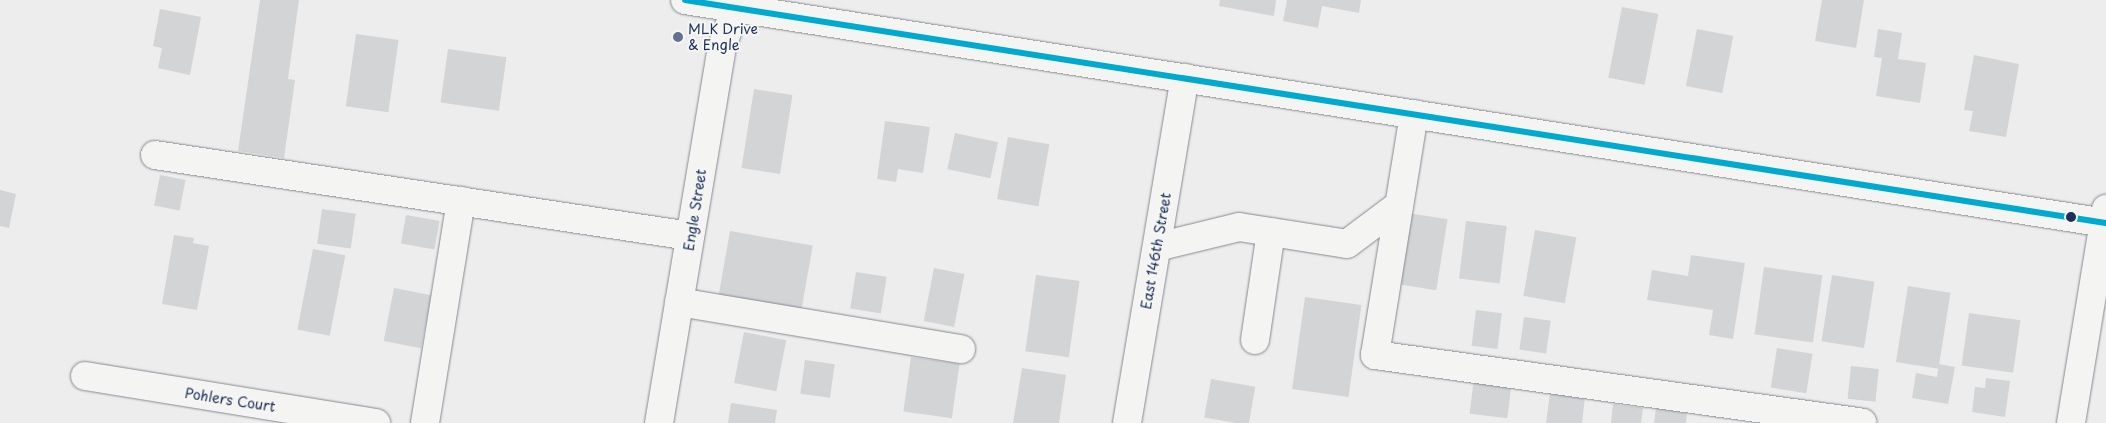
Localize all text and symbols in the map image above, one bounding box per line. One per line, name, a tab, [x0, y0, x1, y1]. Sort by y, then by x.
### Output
place label: MLK Drive & Engle	[688, 21, 759, 54]
marker: MLK Drive & Engle	[672, 31, 684, 43]
street label: Engle Street	[680, 168, 710, 252]
street label: East 146th Street	[1137, 191, 1175, 311]
unlabelled marker	[2066, 212, 2076, 222]
street label: Pohlers Court	[184, 385, 276, 415]

